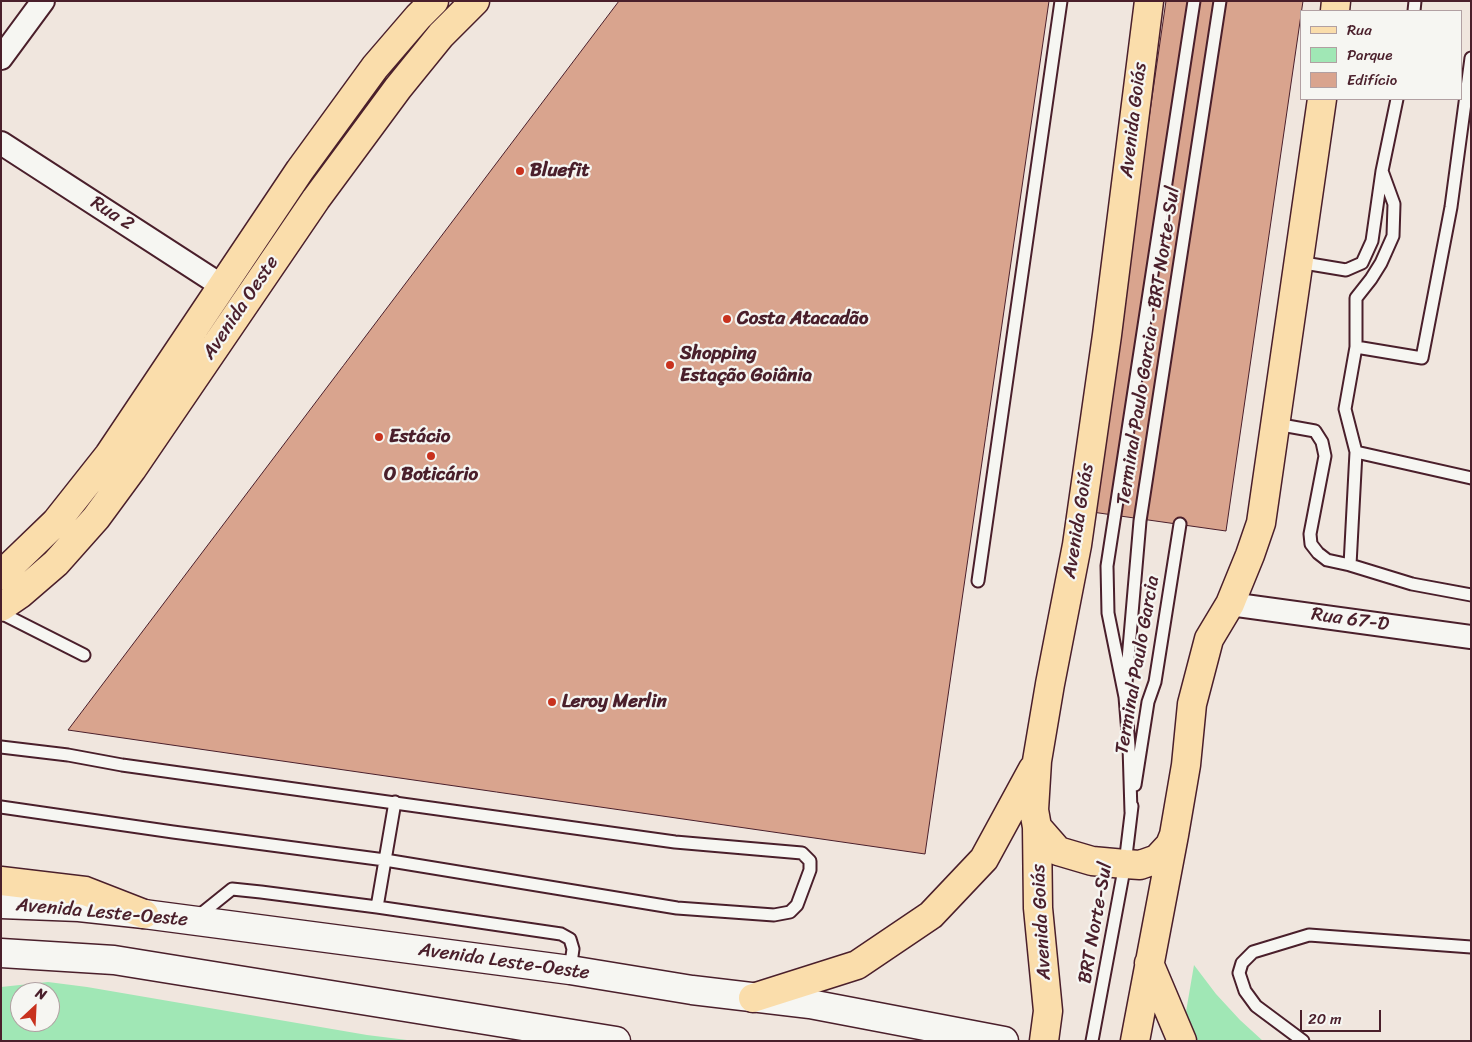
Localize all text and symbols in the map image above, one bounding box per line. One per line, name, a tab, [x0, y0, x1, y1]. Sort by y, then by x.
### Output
legend	[1300, 10, 1462, 100]
text: Rua	[1347, 17, 1372, 43]
text: Parque	[1347, 42, 1392, 68]
street label: Avenida Goiás	[1116, 61, 1152, 179]
text: Edifício	[1347, 67, 1397, 93]
place label: Bluefit	[530, 160, 590, 182]
marker: Bluefit	[514, 165, 526, 177]
street label: Terminal Paulo Garcia - BRT Norte-Sul	[1113, 185, 1185, 507]
street label: Rua 2	[86, 192, 138, 236]
street label: Avenida Oeste	[198, 252, 284, 364]
place label: Costa Atacadão	[737, 308, 868, 330]
marker: Costa Atacadão	[721, 313, 733, 325]
place label: Shopping Estação Goiânia	[680, 343, 812, 387]
marker: Shopping Estação Goiânia	[664, 359, 676, 371]
place label: Estácio	[389, 426, 451, 448]
marker: Estácio	[373, 431, 385, 443]
marker: O Boticário	[425, 450, 437, 462]
street label: Avenida Goiás	[1059, 462, 1099, 580]
place label: O Boticário	[384, 464, 478, 486]
street label: Terminal Paulo Garcia	[1111, 574, 1165, 756]
street label: Rua 67-D	[1310, 603, 1390, 637]
place label: Leroy Merlin	[562, 691, 667, 713]
marker: Leroy Merlin	[546, 696, 558, 708]
street label: BRT Norte-Sul	[1074, 860, 1118, 986]
street label: Avenida Goiás	[1028, 863, 1056, 981]
street label: Avenida Leste-Oeste	[15, 894, 189, 932]
street label: Avenida Leste-Oeste	[417, 939, 591, 985]
text: N	[31, 980, 51, 1007]
north arrow	[10, 982, 60, 1032]
scale bar	[1302, 1000, 1383, 1032]
text: 20 m	[1308, 1006, 1342, 1032]

